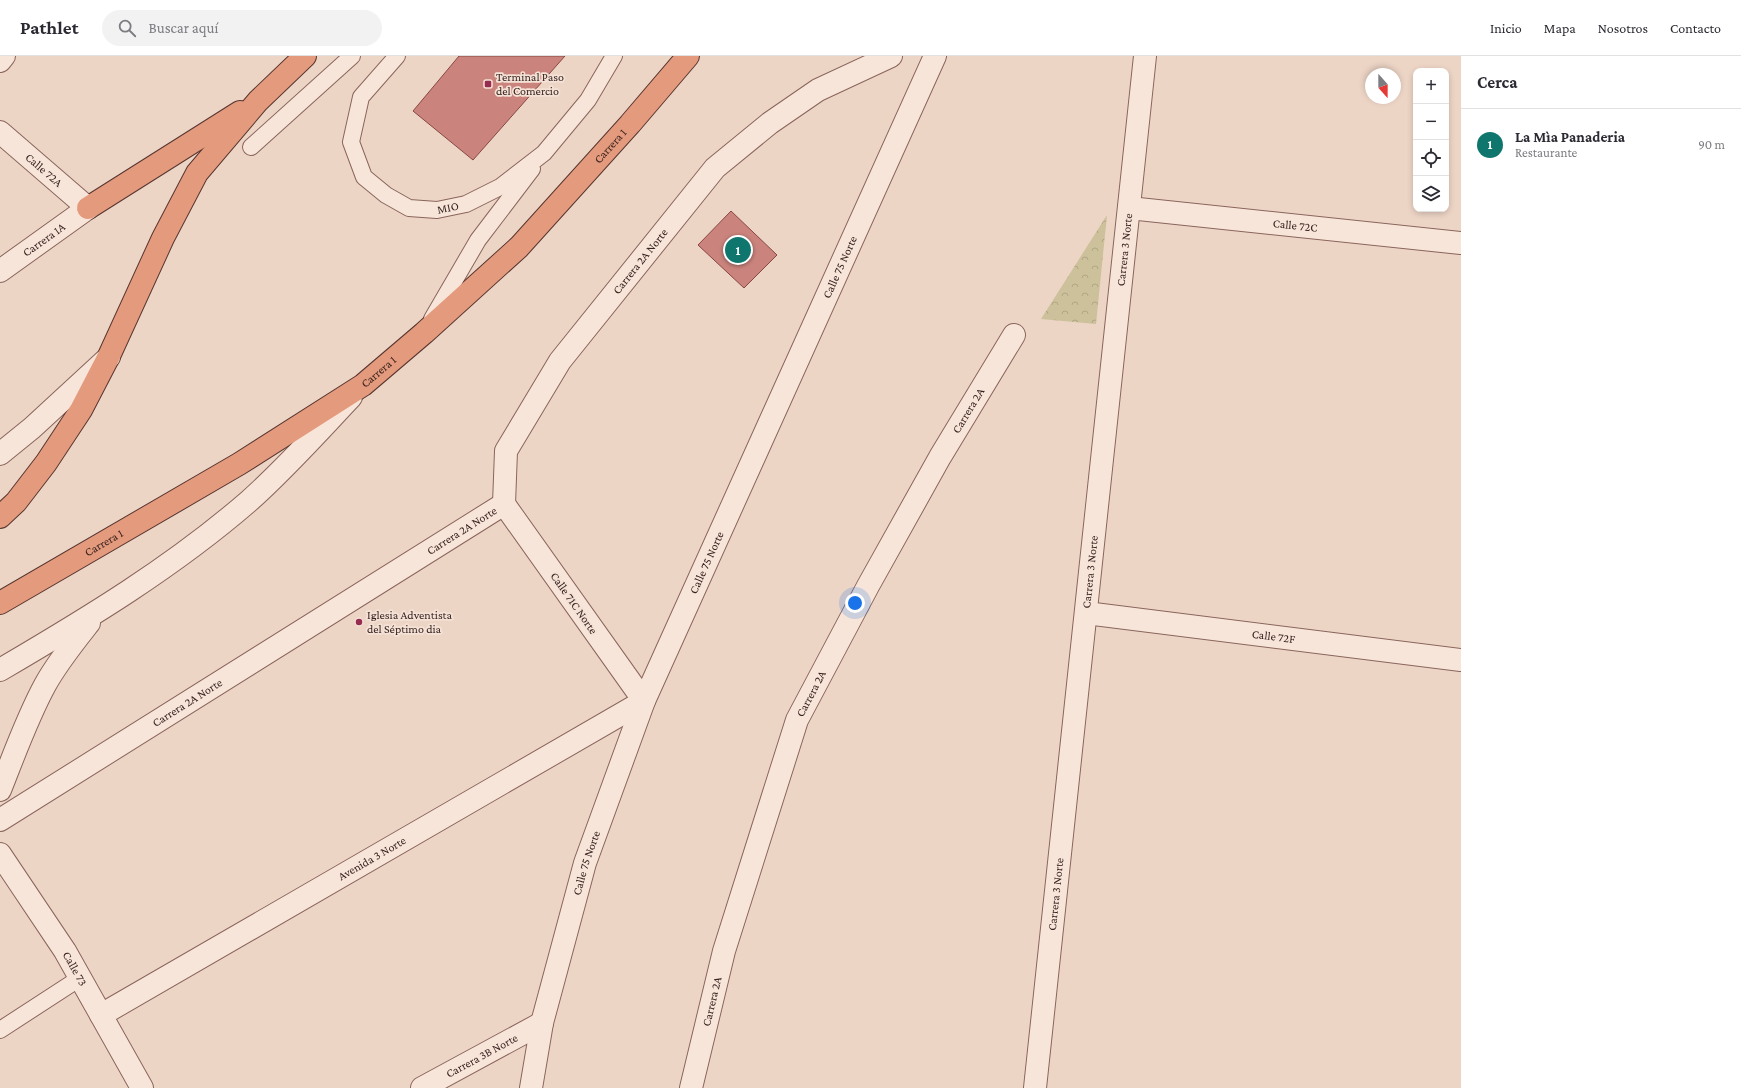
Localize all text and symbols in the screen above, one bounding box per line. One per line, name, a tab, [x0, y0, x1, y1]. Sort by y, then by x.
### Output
search box	[102, 10, 382, 46]
text: Pathlet	[20, 17, 78, 38]
icon: search	[116, 17, 138, 39]
text: Buscar aquí	[148, 20, 218, 36]
text: Inicio	[1490, 20, 1522, 36]
text: Mapa	[1544, 20, 1576, 36]
text: Nosotros	[1598, 20, 1648, 36]
text: Contacto	[1670, 20, 1721, 36]
north arrow	[1365, 68, 1401, 104]
map controls	[1413, 68, 1449, 212]
button: +	[1413, 68, 1449, 104]
place label: Terminal Paso del Comercio	[496, 70, 564, 98]
text: Cerca	[1477, 73, 1517, 92]
marker: Terminal Paso del Comercio	[483, 79, 493, 89]
button: −	[1413, 104, 1449, 140]
street label: Carrera 1	[591, 126, 630, 166]
text: La Mìa Panaderia	[1515, 129, 1625, 145]
text: 1	[1488, 137, 1492, 152]
text: 90 m	[1698, 137, 1725, 152]
button: locate	[1413, 140, 1449, 176]
text: Restaurante	[1515, 145, 1577, 160]
street label: Calle 72A	[22, 150, 65, 190]
button: layers	[1413, 176, 1449, 212]
street label: MIO	[436, 199, 460, 217]
street label: Carrera 3 Norte	[1114, 213, 1135, 287]
street label: Calle 72C	[1272, 216, 1318, 235]
street label: Carrera 1A	[20, 220, 68, 259]
street label: Carrera 2A Norte	[610, 226, 671, 297]
street label: Calle 75 Norte	[820, 234, 860, 301]
pin: 1	[725, 235, 751, 265]
street label: Carrera 1	[358, 353, 399, 391]
street label: Carrera 2A	[949, 385, 987, 436]
street label: Carrera 2A Norte	[424, 503, 499, 558]
street label: Carrera 1	[82, 526, 125, 559]
street label: Calle 75 Norte	[686, 529, 727, 596]
street label: Carrera 3 Norte	[1079, 535, 1101, 609]
street label: Calle 71C Norte	[547, 569, 601, 637]
your location	[845, 593, 865, 613]
place label: Iglesia Adventista del Séptimo dia	[367, 608, 453, 636]
marker: Iglesia Adventista del Séptimo dia	[354, 617, 364, 627]
street label: Calle 72F	[1251, 627, 1296, 646]
street label: Carrera 2A	[793, 668, 829, 719]
street label: Carrera 2A Norte	[150, 675, 225, 730]
street label: Calle 75 Norte	[570, 829, 603, 897]
street label: Avenida 3 Norte	[335, 833, 408, 883]
street label: Carrera 3 Norte	[1045, 857, 1067, 931]
street label: Calle 73	[60, 949, 90, 989]
street label: Carrera 2A	[699, 975, 725, 1028]
street label: Carrera 3B Norte	[443, 1030, 520, 1081]

